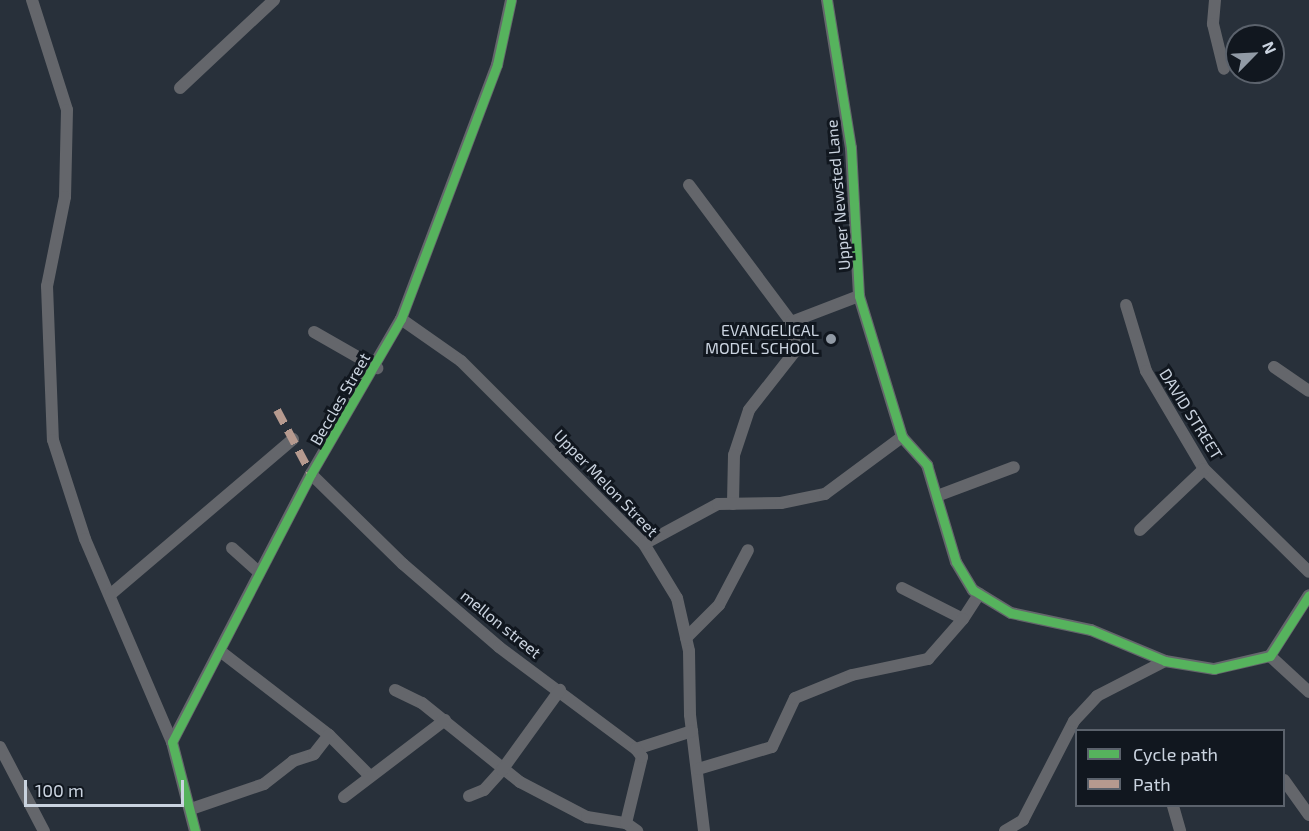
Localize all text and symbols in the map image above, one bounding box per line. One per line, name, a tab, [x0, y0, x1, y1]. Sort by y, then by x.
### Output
north arrow	[1225, 24, 1285, 84]
text: N	[1259, 38, 1281, 56]
street label: Upper Newsted Lane	[822, 119, 854, 271]
place label: EVANGELICAL MODEL SCHOOL	[705, 320, 819, 358]
marker: EVANGELICAL MODEL SCHOOL	[824, 332, 838, 346]
street label: Beccles Street	[306, 349, 374, 449]
street label: DAVID STREET	[1155, 365, 1227, 463]
street label: Upper Melon Street	[550, 425, 662, 541]
street label: mellon street	[457, 586, 545, 662]
legend	[1075, 729, 1285, 807]
text: Cycle path	[1133, 743, 1218, 765]
scale bar	[27, 768, 188, 806]
text: Path	[1133, 773, 1171, 795]
text: 100 m	[35, 779, 84, 801]

